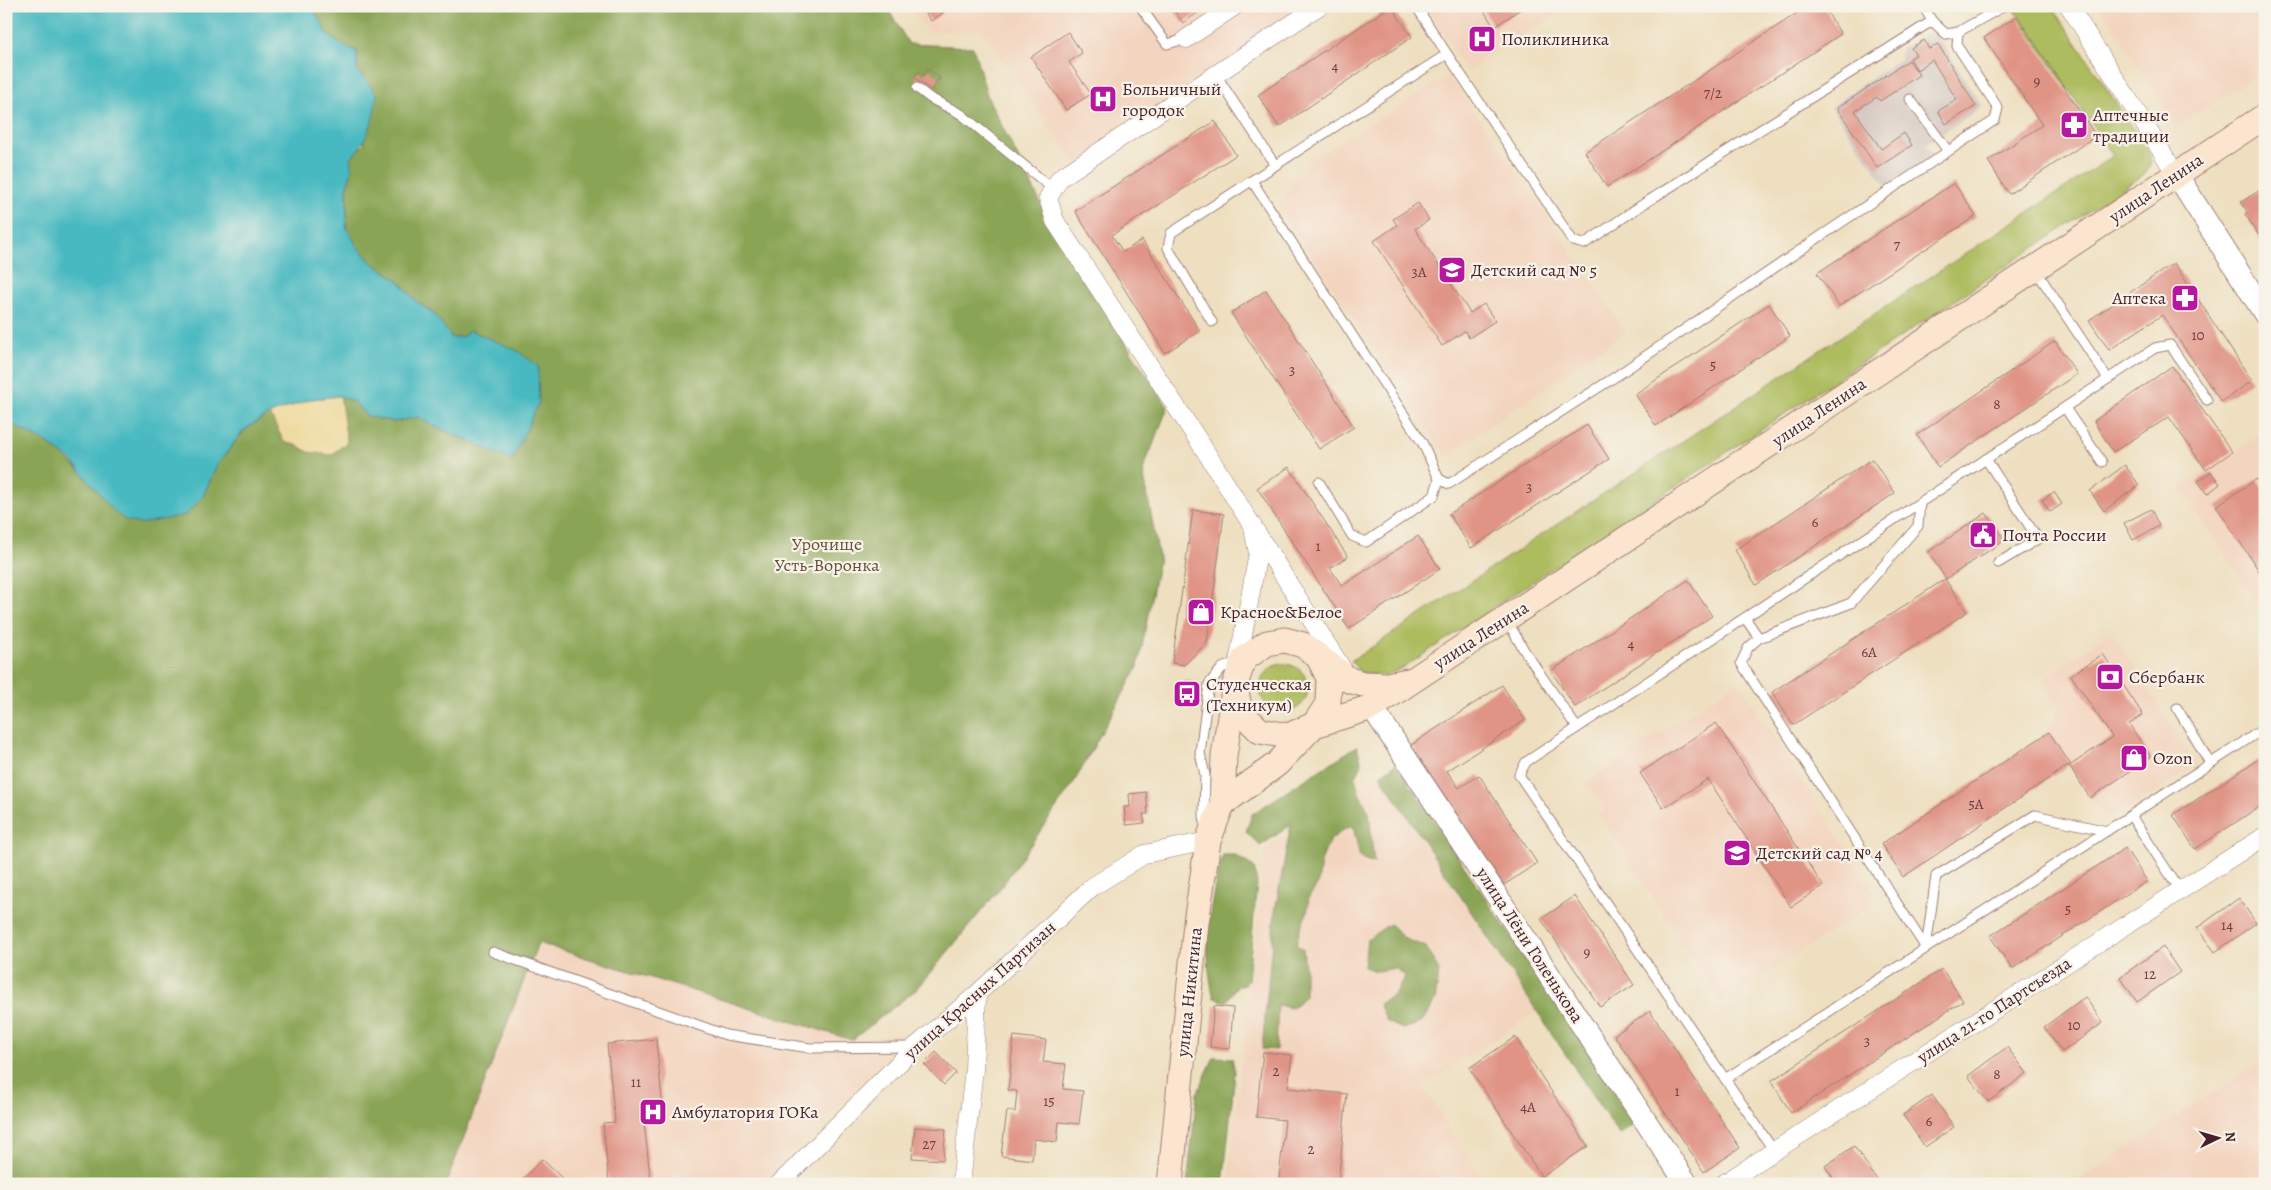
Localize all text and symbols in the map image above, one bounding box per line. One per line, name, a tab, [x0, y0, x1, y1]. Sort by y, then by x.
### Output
hospital icon: Поликлиника	[1467, 24, 1497, 54]
place label: Поликлиника	[1501, 27, 1610, 51]
house number: 4	[1332, 56, 1339, 76]
house number: 9	[2034, 71, 2041, 91]
place label: Больничный городок	[1122, 77, 1221, 122]
house number: 7/2	[1704, 83, 1722, 103]
hospital icon: Больничный городок	[1088, 84, 1118, 114]
place label: Аптечные традиции	[2092, 103, 2169, 148]
pharmacy icon: Аптечные традиции	[2059, 110, 2089, 140]
street label: улица Ленина	[2103, 147, 2208, 229]
house number: 7	[1894, 235, 1901, 255]
school or university icon: Детский сад № 5	[1437, 255, 1467, 285]
place label: Детский сад № 5	[1471, 258, 1597, 282]
house number: 3А	[1411, 262, 1427, 282]
pharmacy icon: Аптека	[2170, 283, 2200, 313]
place label: Аптека	[2111, 286, 2167, 310]
house number: 10	[2191, 325, 2205, 345]
house number: 5	[1710, 355, 1716, 375]
house number: 3	[1289, 360, 1295, 380]
street label: улица Ленина	[1766, 371, 1871, 453]
house number: 8	[1993, 394, 2001, 414]
house number: 3	[1526, 477, 1532, 497]
house number: 6	[1812, 512, 1819, 532]
public building icon: Почта России	[1968, 520, 1998, 550]
place label: Почта России	[2002, 523, 2107, 547]
park label: Урочище Усть-Воронка	[774, 532, 880, 577]
house number: 1	[1315, 536, 1321, 556]
street label: улица Ленина	[1428, 595, 1534, 675]
shop icon: Красное&Белое	[1186, 597, 1216, 627]
place label: Красное&Белое	[1220, 600, 1342, 624]
house number: 4	[1628, 634, 1635, 654]
house number: 6А	[1861, 642, 1877, 662]
bank icon: Сбербанк	[2095, 662, 2125, 692]
place label: Сбербанк	[2129, 665, 2205, 689]
place label: Студенческая (Техникум)	[1206, 672, 1312, 717]
bus stop icon: Студенческая (Техникум)	[1172, 679, 1202, 709]
shop icon: Ozon	[2119, 743, 2149, 773]
place label: Ozon	[2153, 746, 2193, 770]
house number: 5А	[1968, 794, 1984, 814]
school or university icon: Детский сад № 4	[1722, 838, 1752, 868]
place label: Детский сад № 4	[1756, 841, 1883, 865]
street label: улица Лёни Голенькова	[1470, 862, 1590, 1028]
house number: 5	[2065, 899, 2071, 919]
street label: улица Красных Партизан	[898, 915, 1061, 1065]
house number: 14	[2221, 915, 2233, 935]
street label: улица Никитина	[1170, 925, 1208, 1059]
house number: 9	[1584, 942, 1591, 962]
street label: улица 21-го Партсъезда	[1912, 951, 2076, 1069]
house number: 12	[2144, 964, 2156, 984]
house number: 10	[2067, 1015, 2081, 1035]
house number: 3	[1864, 1031, 1870, 1051]
house number: 2	[1272, 1061, 1280, 1081]
house number: 8	[1993, 1064, 2001, 1084]
house number: 11	[631, 1072, 641, 1092]
house number: 1	[1674, 1081, 1680, 1101]
house number: 15	[1043, 1091, 1055, 1111]
hospital icon: Амбулатория ГОКа	[638, 1097, 668, 1127]
house number: 4А	[1520, 1097, 1536, 1117]
place label: Амбулатория ГОКа	[671, 1100, 819, 1124]
house number: 6	[1926, 1111, 1933, 1131]
north arrow	[2194, 1112, 2244, 1162]
text: N	[2221, 1131, 2240, 1143]
house number: 27	[922, 1134, 936, 1154]
house number: 2	[1307, 1139, 1315, 1159]

